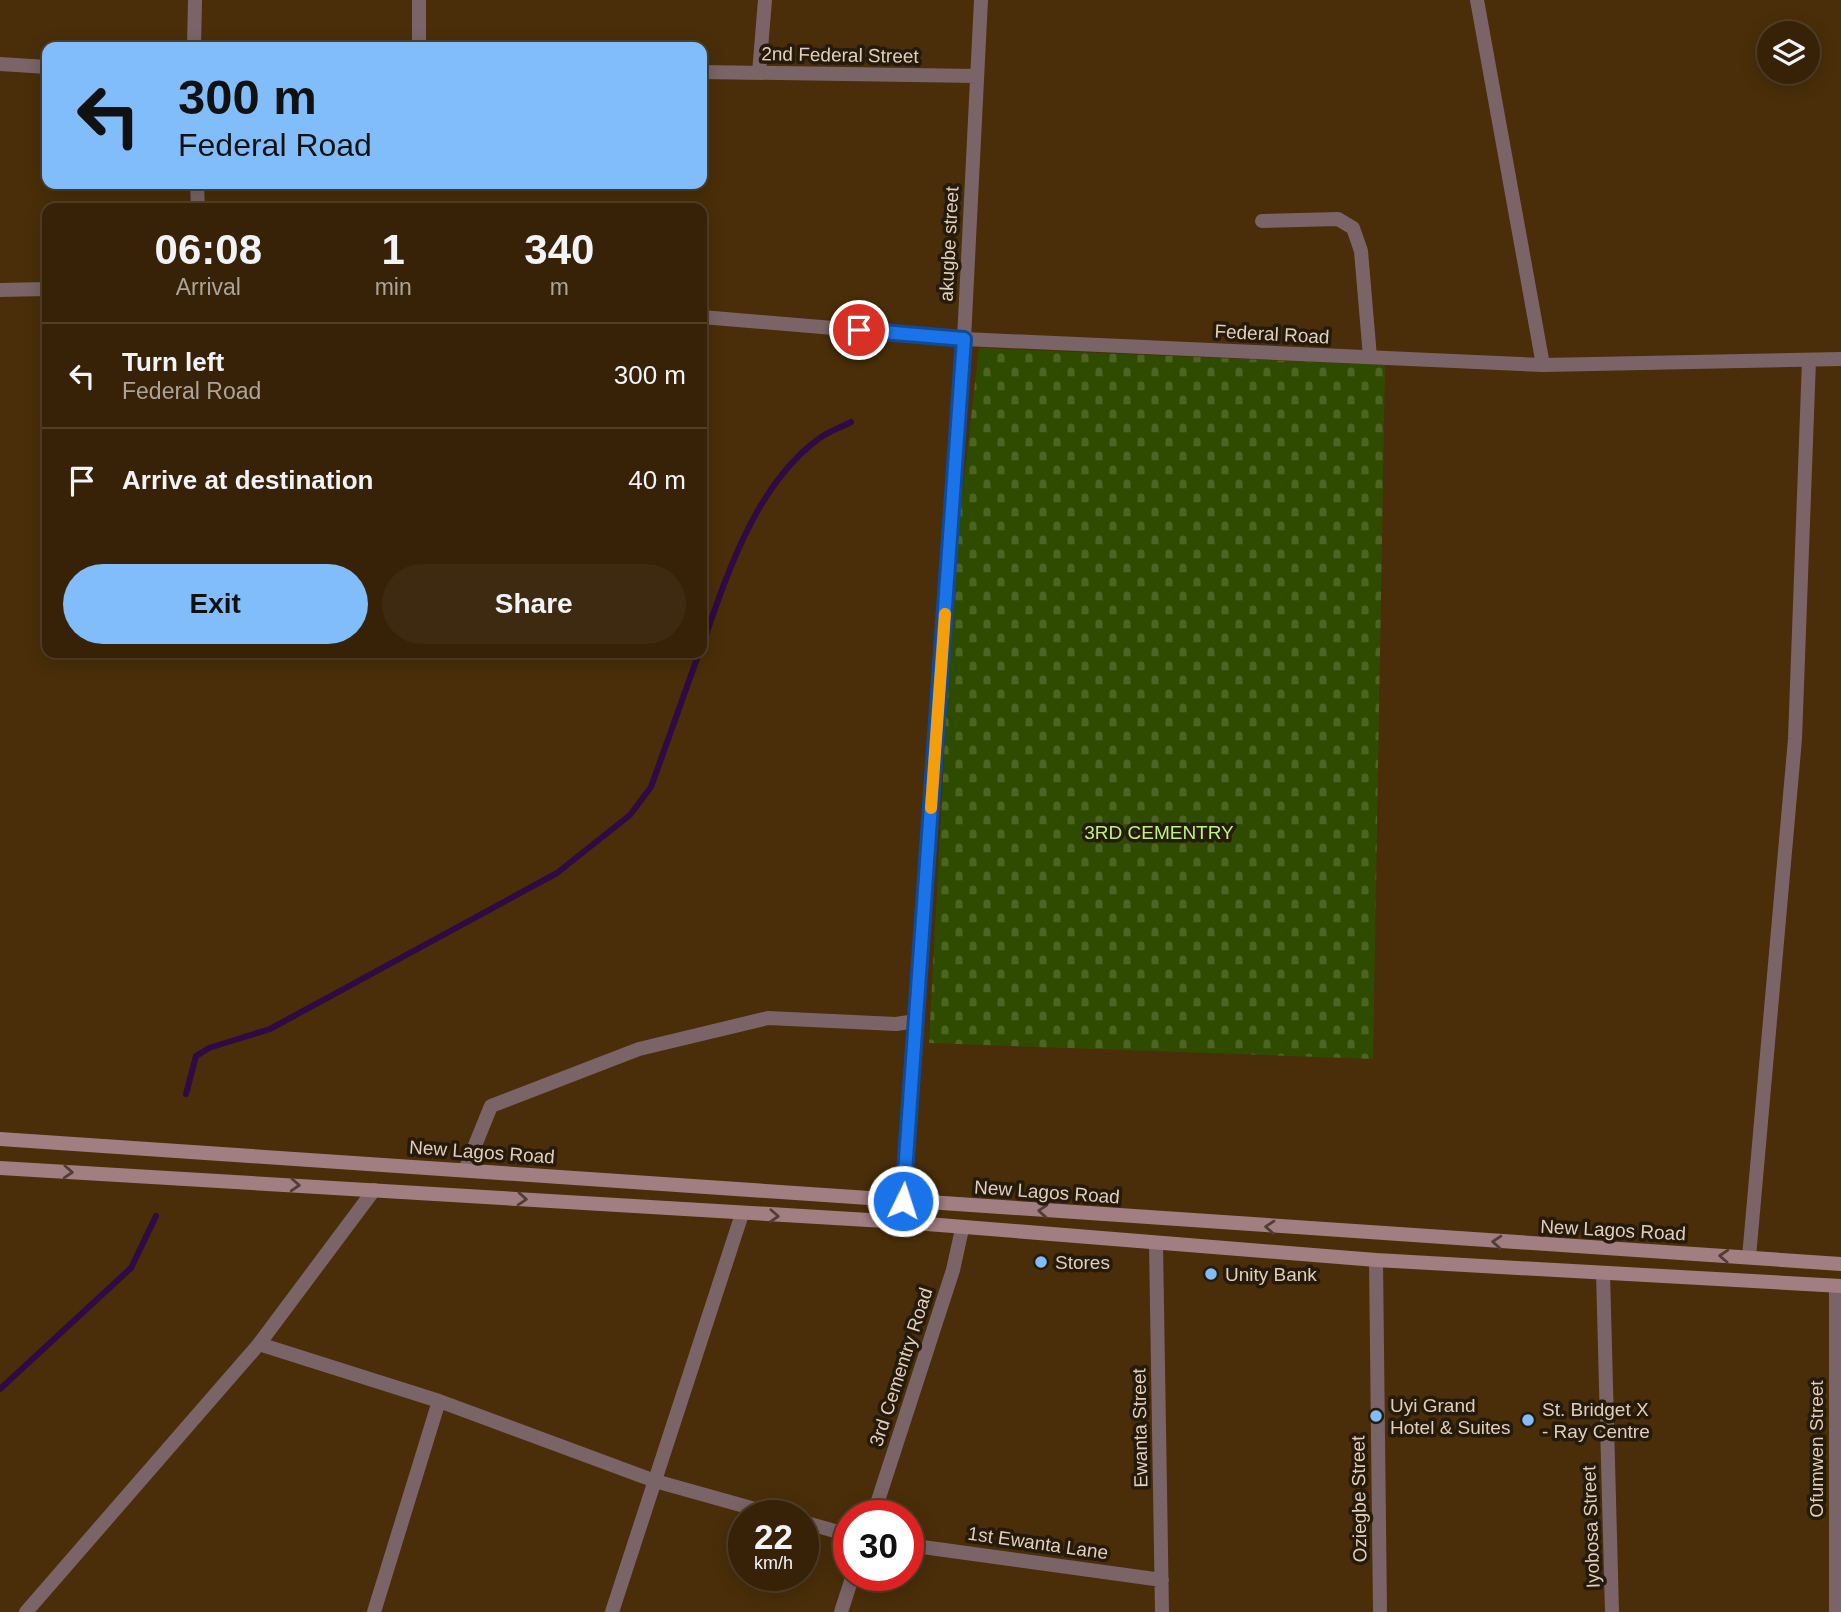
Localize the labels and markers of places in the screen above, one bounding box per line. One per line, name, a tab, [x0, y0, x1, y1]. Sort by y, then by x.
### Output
pin	[829, 300, 889, 360]
place label: Stores	[1055, 1252, 1110, 1273]
marker: Stores	[1033, 1254, 1049, 1270]
place label: Unity Bank	[1225, 1264, 1317, 1285]
marker: Unity Bank	[1203, 1266, 1219, 1282]
place label: Uyi Grand Hotel & Suites	[1390, 1395, 1510, 1438]
place label: St. Bridget X - Ray Centre	[1542, 1399, 1650, 1442]
marker: Uyi Grand Hotel & Suites	[1368, 1408, 1384, 1424]
marker: St. Bridget X - Ray Centre	[1520, 1412, 1536, 1428]

